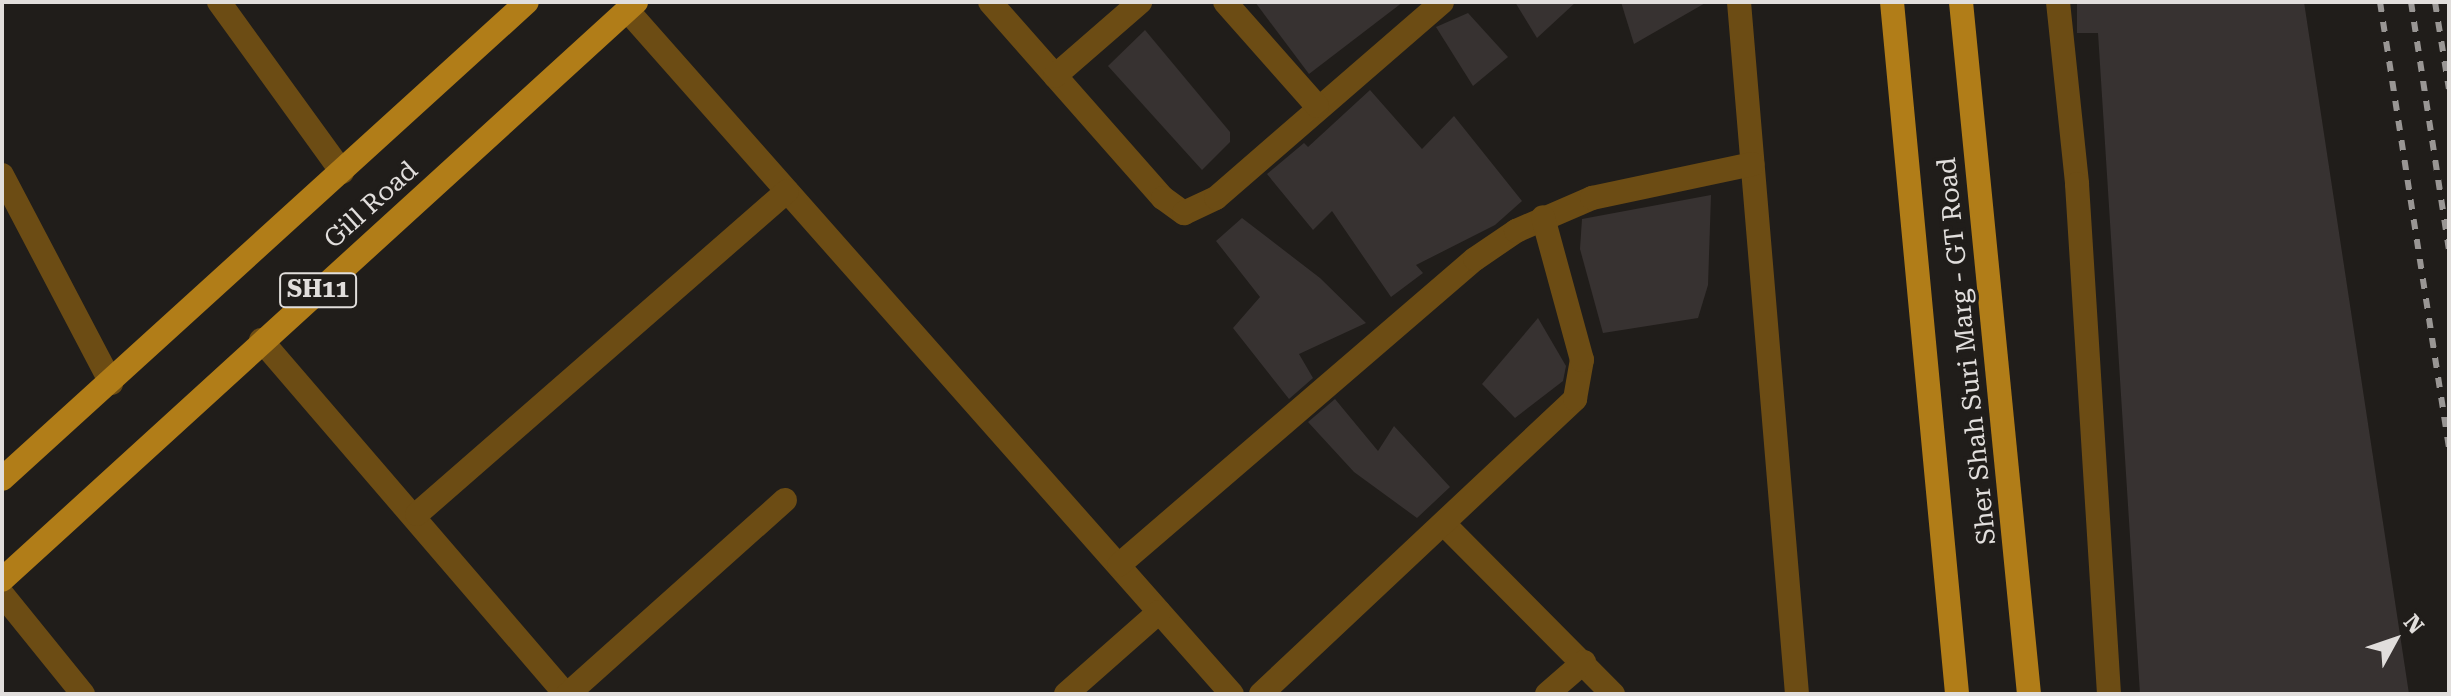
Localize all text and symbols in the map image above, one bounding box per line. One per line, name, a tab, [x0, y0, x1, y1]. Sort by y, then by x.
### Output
street label: Gill Road	[318, 155, 424, 255]
street label: Sher Shah Suri Marg - GT Road	[1931, 156, 2003, 546]
road number: SH11	[278, 270, 358, 310]
north arrow	[2355, 600, 2435, 680]
text: N	[2399, 610, 2429, 639]

